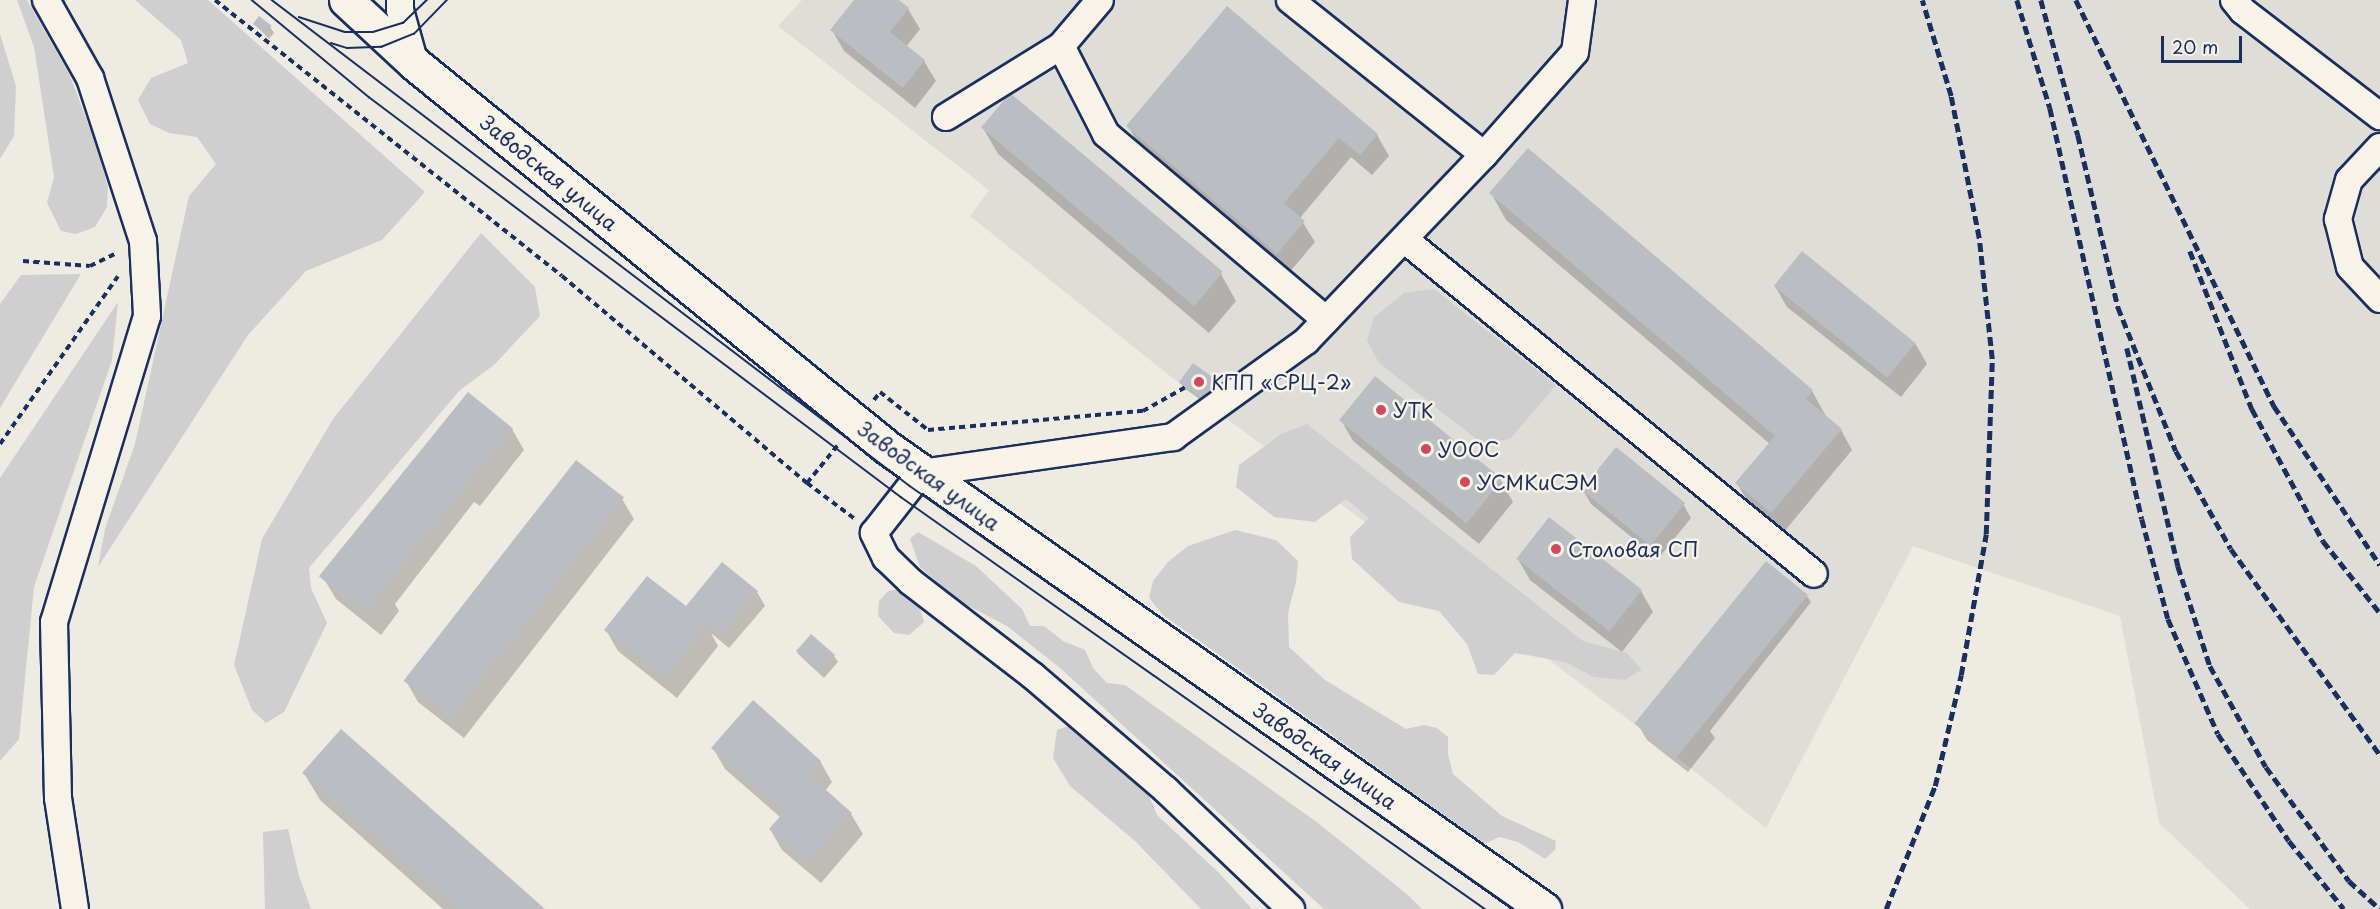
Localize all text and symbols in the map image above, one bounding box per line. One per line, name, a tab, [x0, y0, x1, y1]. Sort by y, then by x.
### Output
scale bar	[2164, 24, 2245, 62]
text: 20 m	[2172, 33, 2218, 60]
street label: Заводская улица	[475, 110, 623, 236]
place label: КПП «СРЦ-2»	[1211, 370, 1352, 394]
marker: КПП «СРЦ-2»	[1192, 375, 1206, 389]
place label: УТК	[1393, 398, 1433, 422]
marker: УТК	[1374, 403, 1388, 417]
street label: Заводская улица	[853, 416, 1005, 536]
place label: УООС	[1438, 437, 1500, 461]
marker: УООС	[1419, 442, 1433, 456]
place label: УСМКиСЭМ	[1477, 470, 1598, 494]
marker: УСМКиСЭМ	[1458, 475, 1472, 489]
place label: Столовая СП	[1568, 537, 1697, 561]
marker: Столовая СП	[1549, 542, 1563, 556]
street label: Заводская улица	[1248, 697, 1402, 815]

